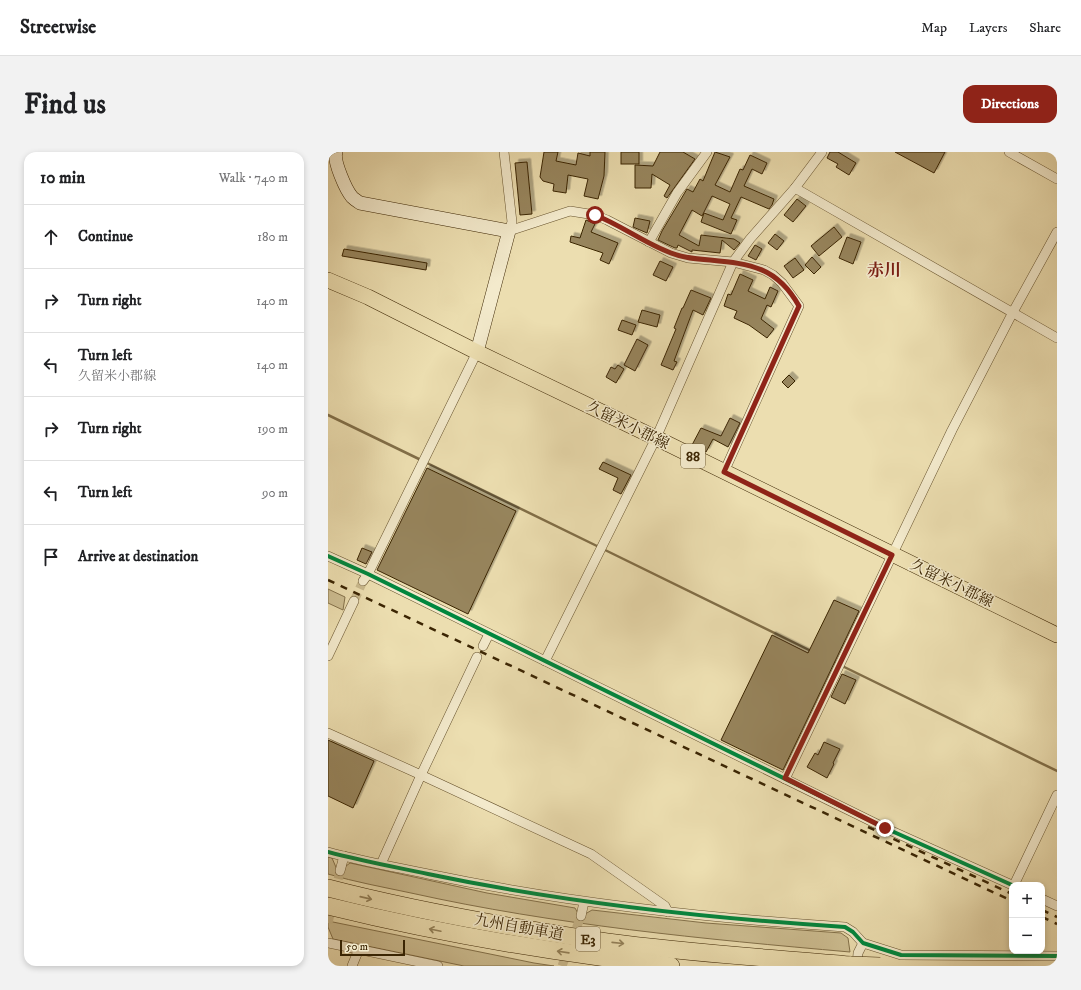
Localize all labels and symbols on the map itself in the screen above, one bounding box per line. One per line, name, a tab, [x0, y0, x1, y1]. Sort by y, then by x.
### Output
route start	[586, 206, 604, 224]
district label: 赤川	[867, 260, 901, 282]
street label: 久留米小郡線	[583, 397, 672, 454]
road number: 88	[681, 444, 705, 468]
street label: 久留米小郡線	[907, 555, 996, 612]
route end	[876, 819, 894, 837]
one-way arrow	[359, 894, 372, 902]
street label: 九州自動車道	[473, 910, 565, 945]
one-way arrow	[429, 926, 442, 934]
road number: E3	[576, 927, 600, 951]
scale bar	[340, 938, 405, 957]
one-way arrow	[611, 939, 624, 947]
one-way arrow	[557, 948, 570, 956]

